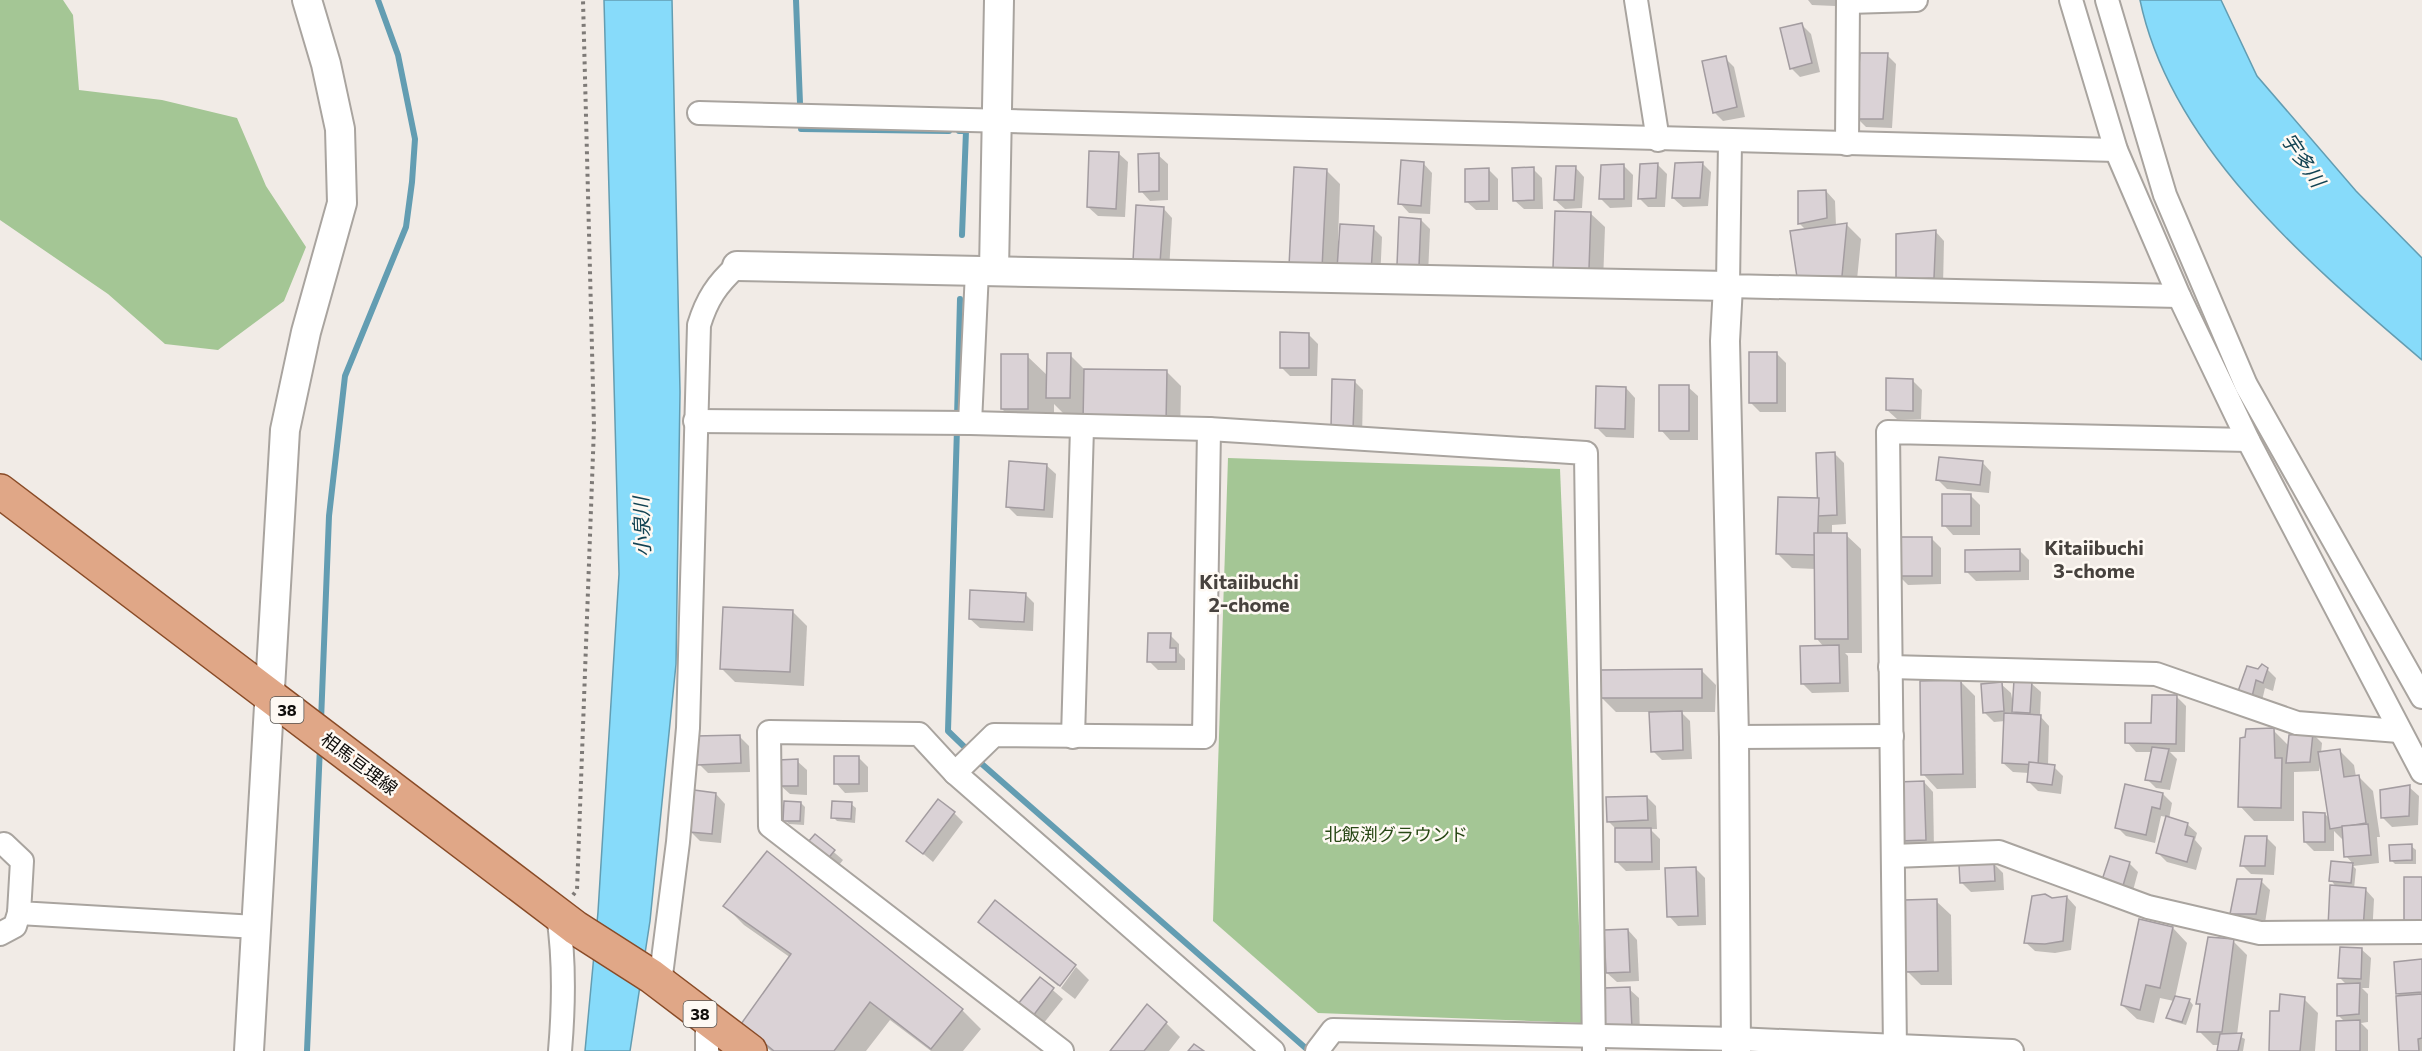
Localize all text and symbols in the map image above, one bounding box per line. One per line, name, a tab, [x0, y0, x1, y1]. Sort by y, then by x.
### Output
water label: 宇多川	[2277, 128, 2332, 193]
water label: 小泉川	[628, 495, 654, 557]
district label: Kitaiibuchi 3-chome	[2044, 535, 2144, 582]
district label: Kitaiibuchi 2-chome	[1199, 569, 1299, 616]
road number: 38	[270, 697, 304, 723]
street label: 相馬亘理線	[317, 727, 402, 799]
park label: 北飯渕グラウンド	[1324, 823, 1468, 845]
road number: 38	[684, 1001, 716, 1027]

